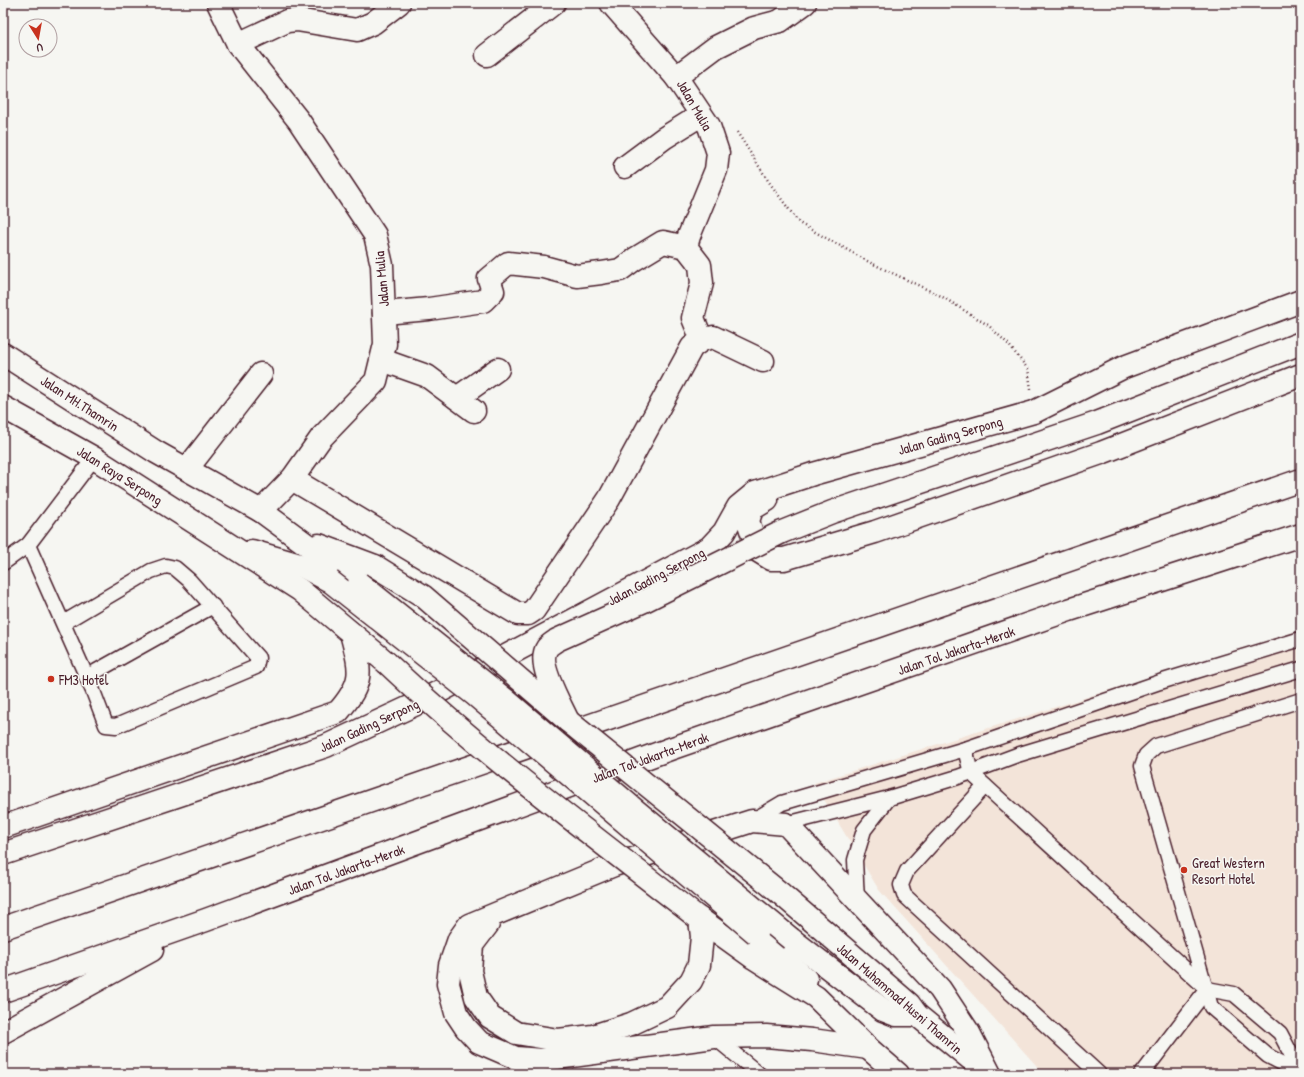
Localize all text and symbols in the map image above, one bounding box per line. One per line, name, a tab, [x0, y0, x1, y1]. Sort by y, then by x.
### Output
north arrow	[18, 18, 58, 58]
text: U	[36, 40, 44, 55]
street label: Jalan Mulia	[673, 76, 717, 134]
street label: Jalan Mulia	[369, 250, 393, 308]
street label: Jalan MH.Thamrin	[37, 371, 123, 435]
street label: Jalan Gading Serpong	[896, 411, 1005, 460]
street label: Jalan Raya Serpong	[73, 441, 166, 510]
street label: Jalan Gading Serpong	[604, 542, 708, 611]
street label: Jalan Tol Jakarta–Merak	[895, 621, 1017, 679]
place label: FM3 Hotel	[58, 670, 109, 689]
marker: FM3 Hotel	[46, 674, 56, 684]
street label: Jalan Gading Serpong	[316, 694, 422, 757]
street label: Jalan Tol Jakarta–Merak	[589, 727, 711, 787]
street label: Jalan Tol Jakarta–Merak	[285, 839, 407, 899]
place label: Great Western Resort Hotel	[1192, 853, 1265, 888]
marker: Great Western Resort Hotel	[1179, 865, 1189, 875]
street label: Jalan Muhammad Husni Thamrin	[833, 938, 967, 1058]

